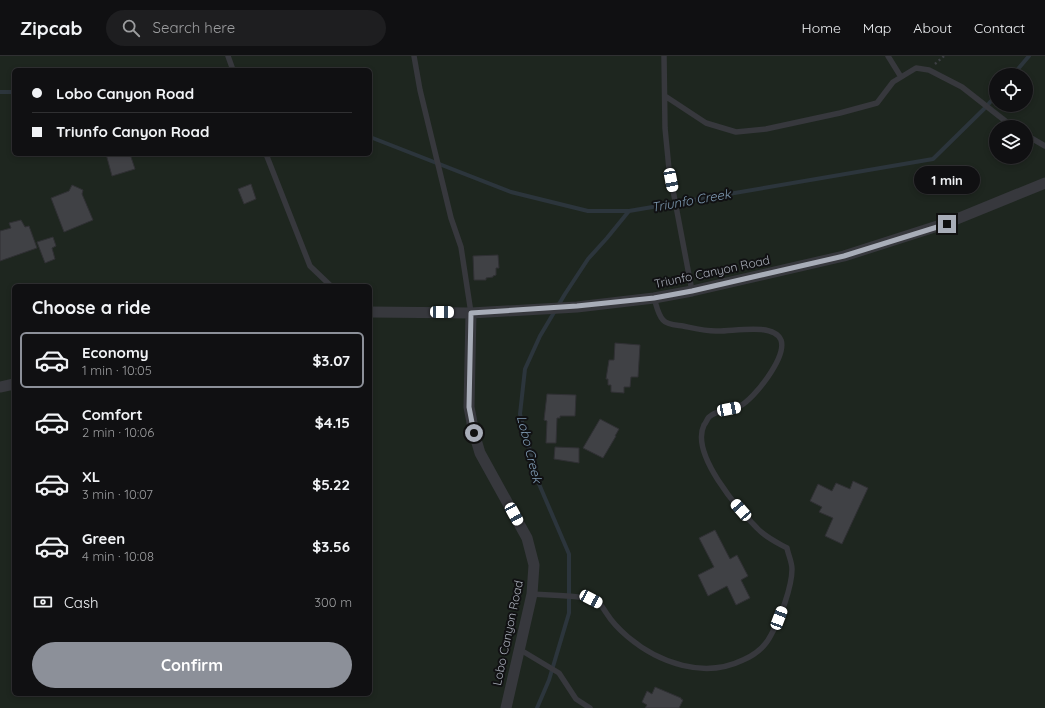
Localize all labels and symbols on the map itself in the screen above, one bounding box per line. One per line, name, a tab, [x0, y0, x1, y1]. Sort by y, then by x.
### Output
callout: 1 min	[914, 166, 980, 194]
car	[663, 167, 679, 193]
water label: Triunfo Creek	[650, 185, 733, 215]
route end	[938, 215, 956, 233]
street label: Triunfo Canyon Road	[653, 252, 771, 291]
car	[430, 306, 454, 318]
car	[716, 401, 742, 417]
water label: Lobo Creek	[514, 414, 546, 485]
route start	[465, 424, 483, 442]
car	[729, 497, 753, 523]
car	[503, 501, 525, 527]
street label: Lobo Canyon Road	[489, 579, 526, 687]
car	[578, 588, 604, 610]
car	[769, 605, 789, 631]

